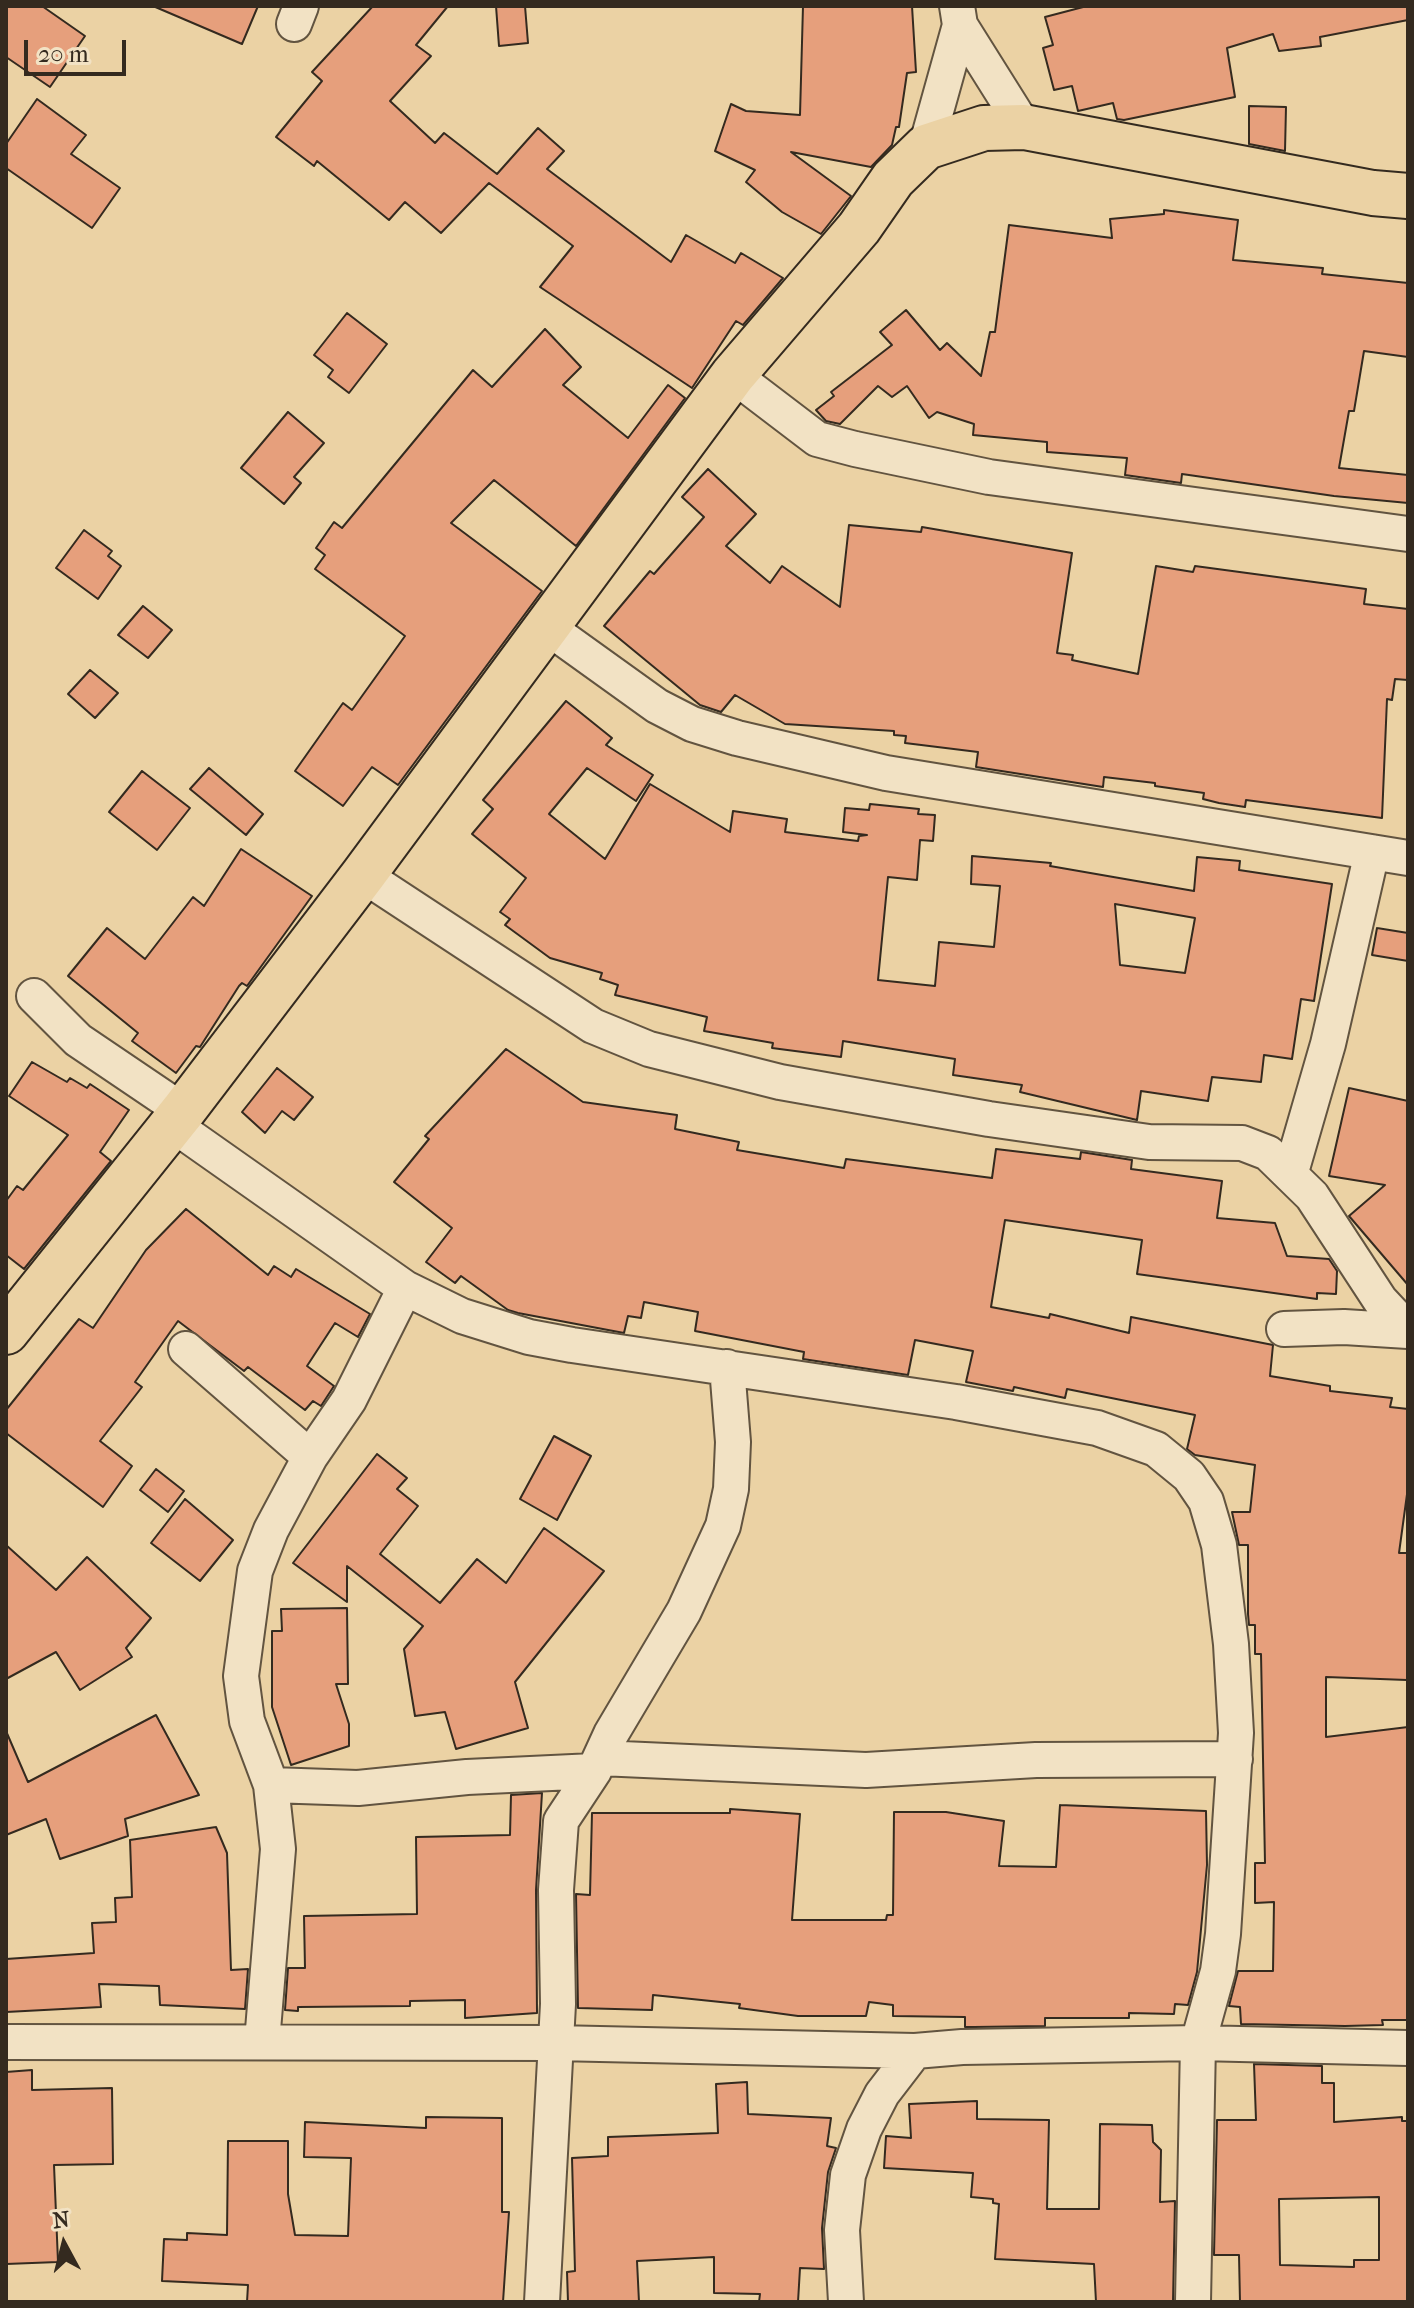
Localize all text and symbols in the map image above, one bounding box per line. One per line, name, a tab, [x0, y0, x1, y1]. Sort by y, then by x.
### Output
scale bar	[28, 24, 130, 74]
text: 20 m	[38, 40, 89, 68]
north arrow	[24, 2204, 104, 2284]
text: N	[51, 2206, 71, 2234]

